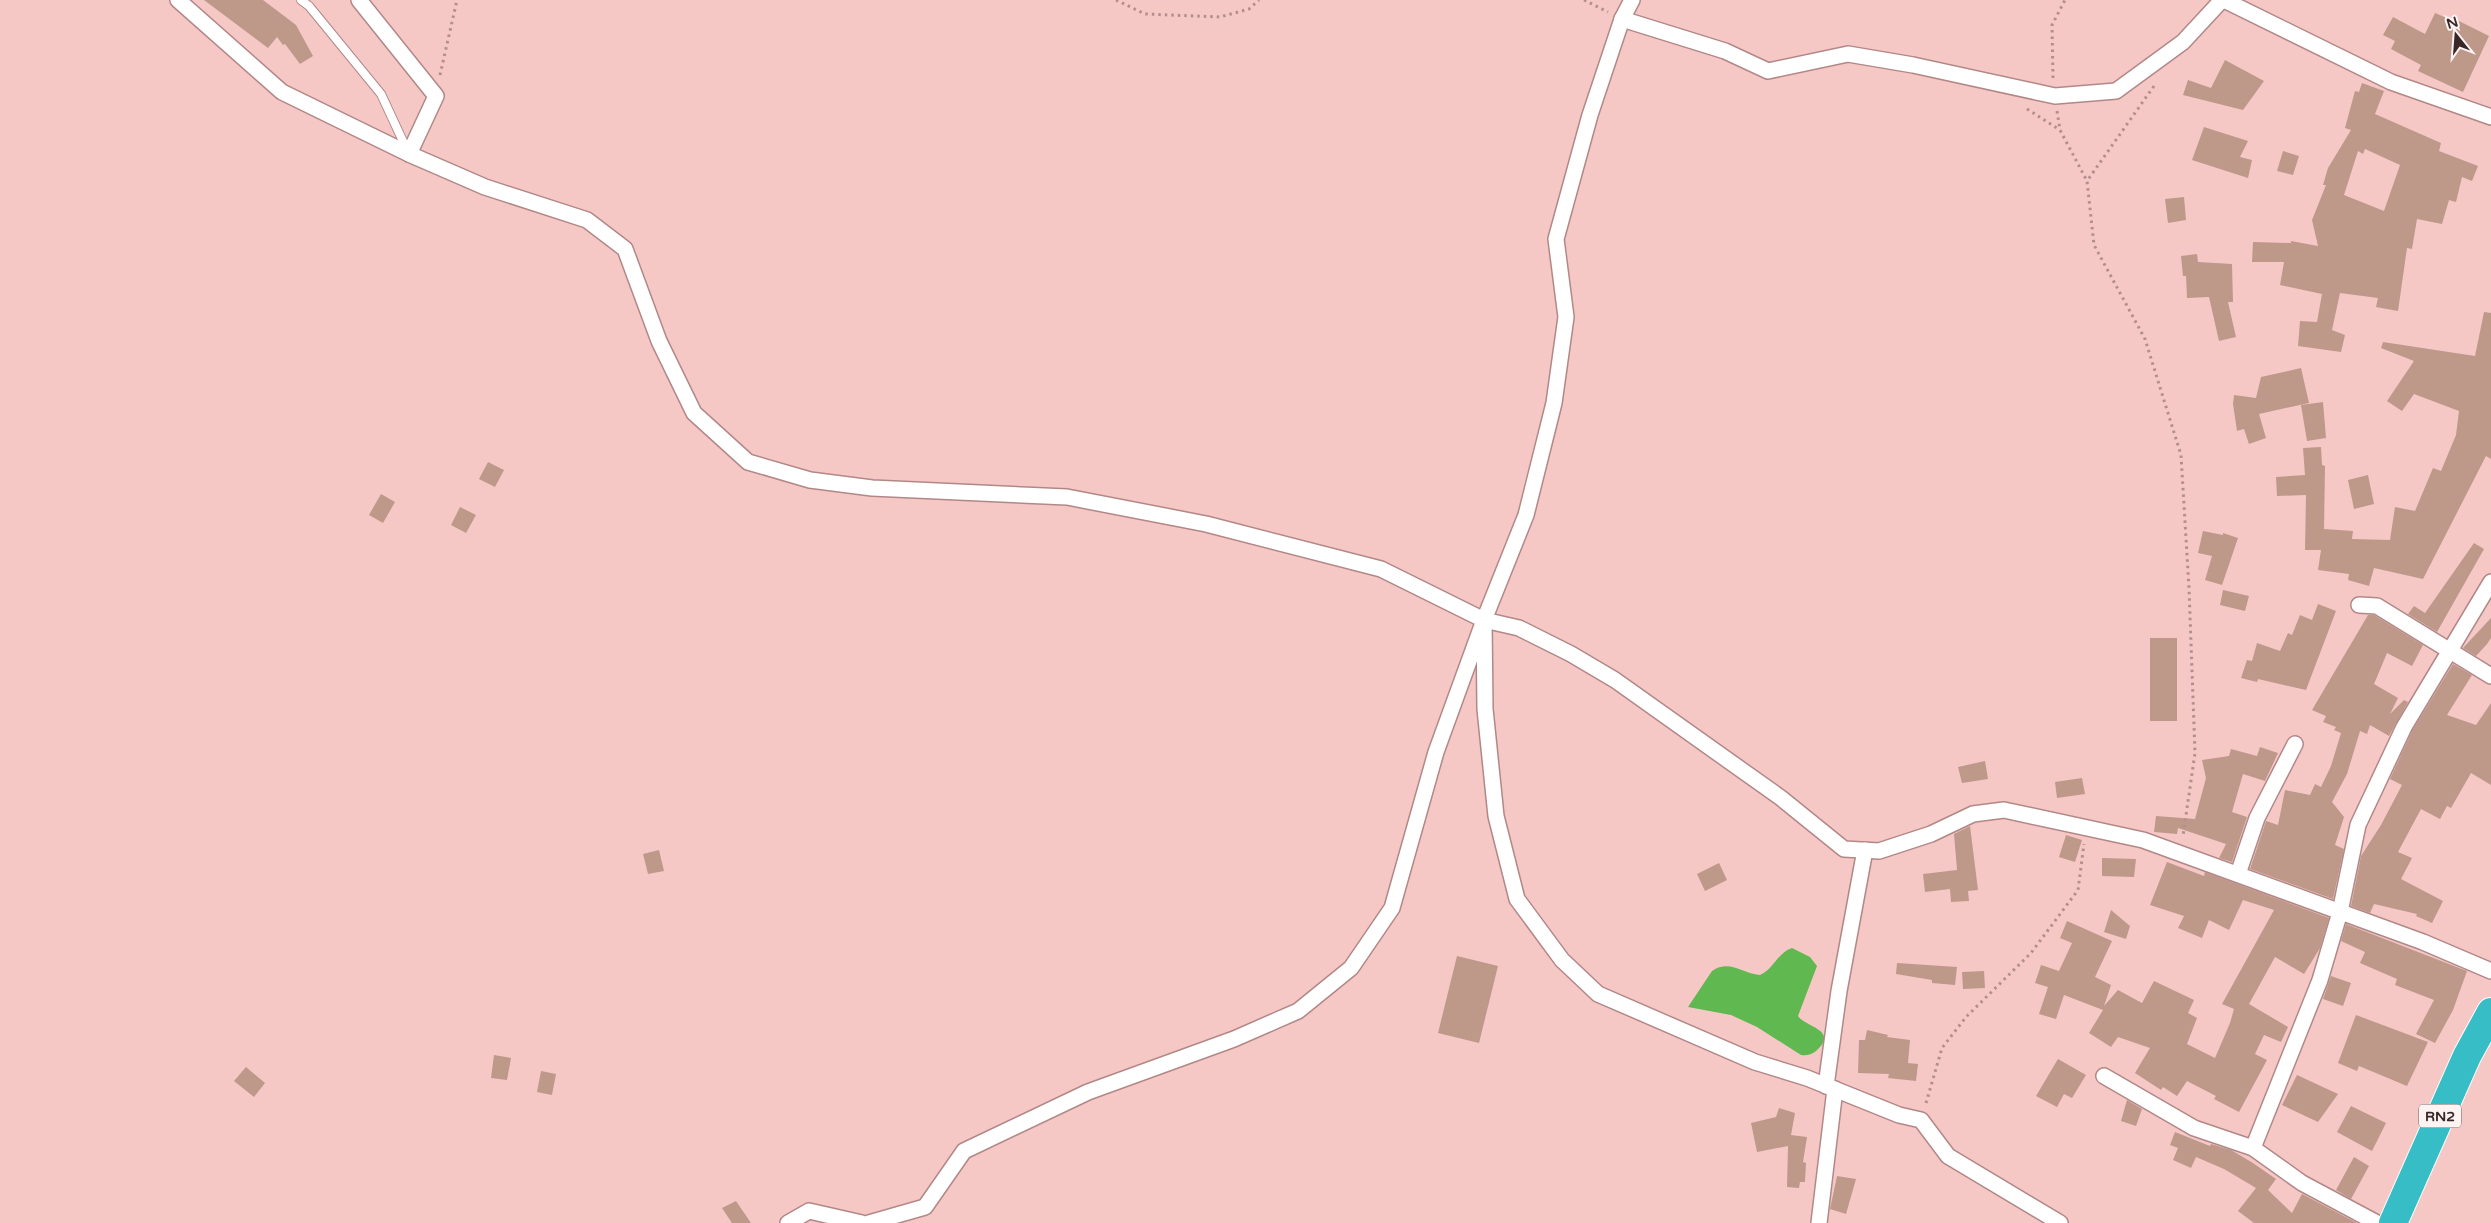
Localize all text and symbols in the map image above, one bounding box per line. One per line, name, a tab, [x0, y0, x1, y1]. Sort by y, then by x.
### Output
north arrow	[2431, 10, 2481, 60]
text: N	[2444, 13, 2460, 33]
road number: RN2	[2419, 1104, 2461, 1128]

